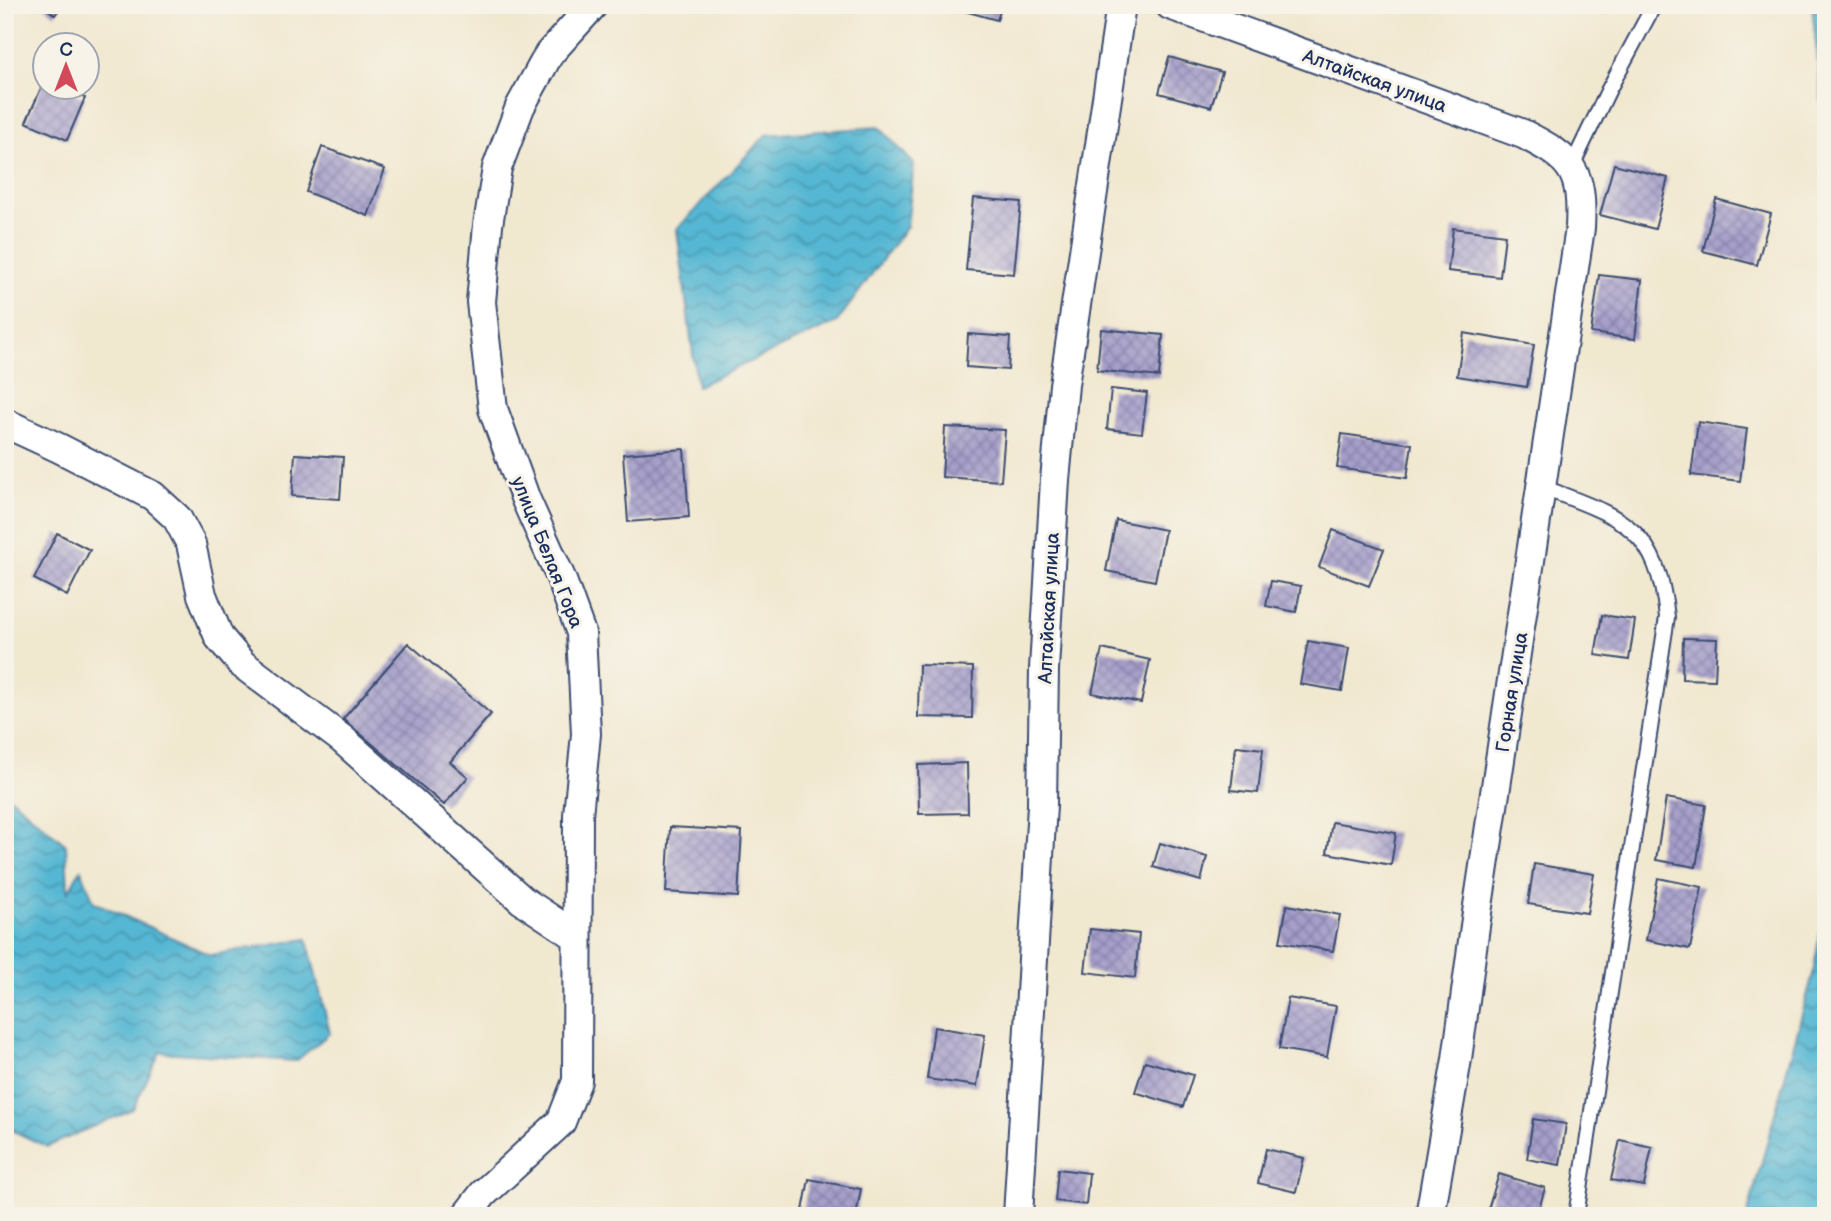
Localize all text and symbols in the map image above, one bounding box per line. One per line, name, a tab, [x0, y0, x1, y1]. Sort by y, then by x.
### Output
north arrow	[32, 32, 102, 102]
text: С	[59, 39, 73, 62]
street label: Алтайская улица	[1298, 44, 1450, 118]
street label: улица Белая Гора	[506, 473, 588, 632]
street label: Алтайская улица	[1034, 532, 1065, 685]
street label: Горная улица	[1492, 631, 1533, 754]

